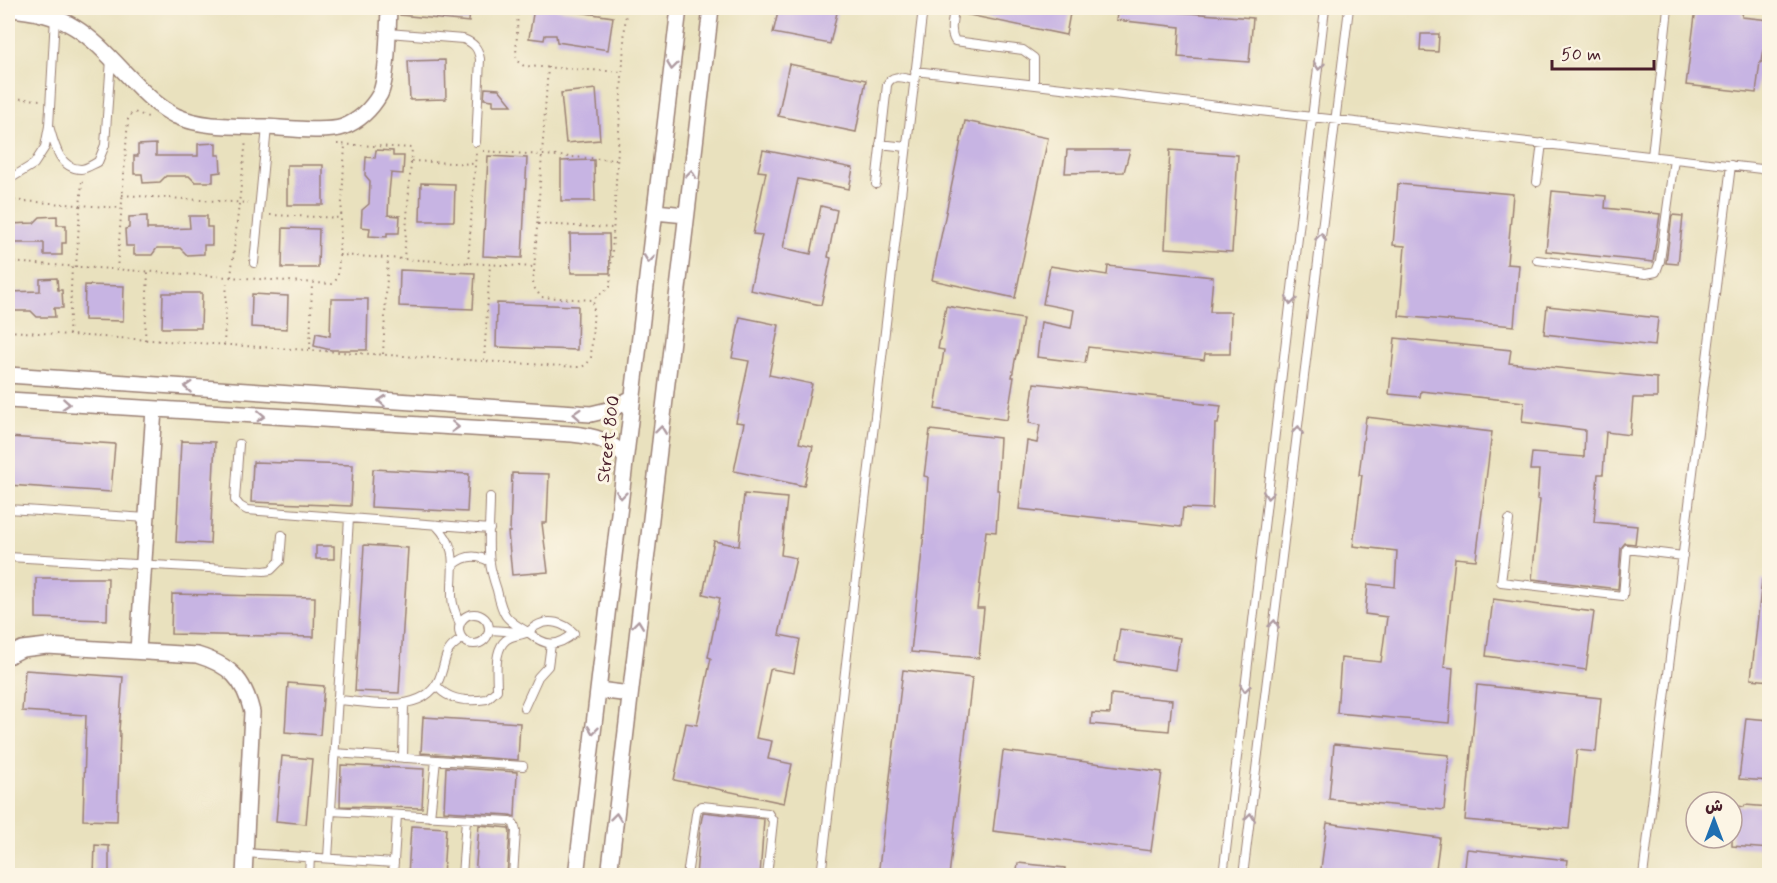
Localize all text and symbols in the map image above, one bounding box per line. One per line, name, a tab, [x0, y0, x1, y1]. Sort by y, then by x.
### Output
scale bar	[1552, 33, 1654, 71]
text: 50 m	[1561, 43, 1601, 67]
one-way arrow	[666, 61, 679, 70]
one-way arrow	[1313, 61, 1326, 70]
one-way arrow	[684, 169, 696, 178]
one-way arrow	[1314, 232, 1327, 241]
one-way arrow	[643, 255, 656, 264]
one-way arrow	[1285, 296, 1298, 306]
one-way arrow	[183, 381, 192, 394]
one-way arrow	[378, 394, 387, 407]
street label: Street 800	[592, 394, 626, 484]
one-way arrow	[61, 397, 70, 410]
one-way arrow	[572, 407, 581, 420]
one-way arrow	[256, 409, 265, 422]
one-way arrow	[451, 420, 460, 433]
one-way arrow	[654, 425, 666, 435]
one-way arrow	[1291, 426, 1303, 435]
one-way arrow	[615, 490, 628, 499]
one-way arrow	[1262, 490, 1275, 499]
one-way arrow	[631, 619, 644, 628]
one-way arrow	[1267, 619, 1280, 628]
one-way arrow	[1240, 684, 1252, 693]
one-way arrow	[587, 725, 600, 734]
north arrow	[1684, 790, 1744, 850]
text: ش	[1705, 796, 1723, 817]
one-way arrow	[609, 813, 622, 822]
one-way arrow	[1244, 813, 1256, 822]

